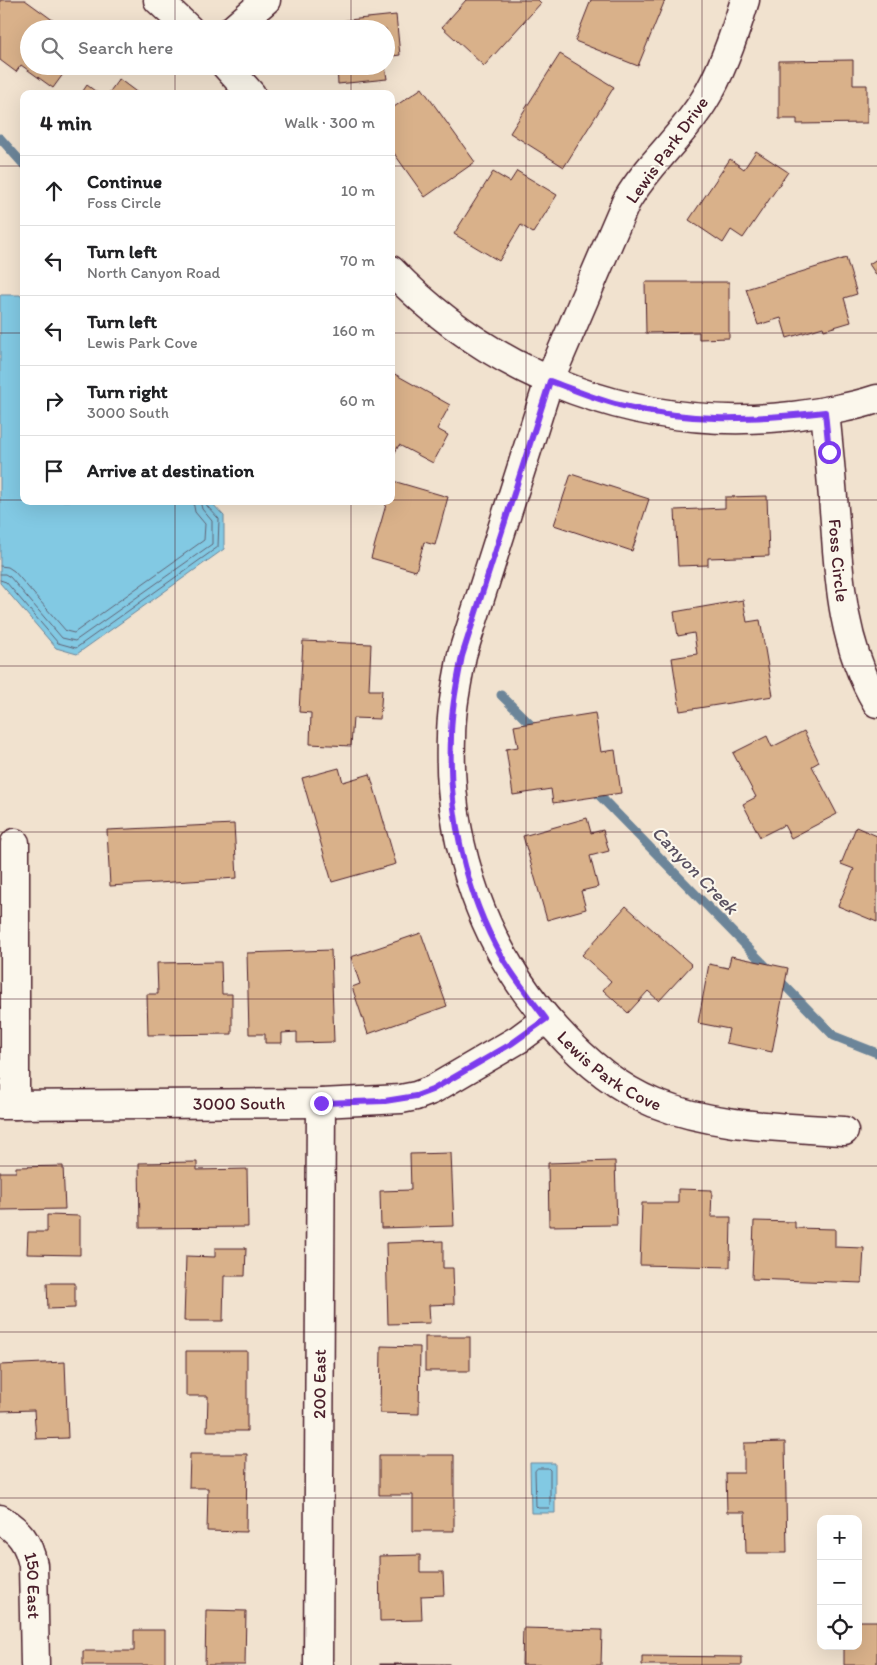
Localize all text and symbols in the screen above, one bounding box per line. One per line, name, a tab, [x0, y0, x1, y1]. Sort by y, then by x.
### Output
search box	[20, 20, 395, 75]
icon: search	[38, 34, 66, 62]
text: Search here	[78, 36, 173, 59]
street label: Lewis Park Drive	[621, 92, 713, 208]
text: 4 min	[40, 110, 92, 135]
text: Walk · 300 m	[284, 113, 375, 132]
text: Continue	[87, 170, 162, 193]
icon: ahead	[40, 177, 68, 205]
text: 10 m	[341, 181, 375, 200]
text: Foss Circle	[87, 193, 161, 212]
text: Turn left	[87, 240, 157, 263]
icon: left	[40, 247, 68, 275]
text: 70 m	[340, 251, 375, 270]
text: North Canyon Road	[87, 263, 220, 282]
text: Turn left	[87, 310, 157, 333]
icon: left	[40, 317, 68, 345]
text: 160 m	[332, 321, 375, 340]
text: Lewis Park Cove	[87, 333, 198, 352]
text: Turn right	[87, 380, 168, 403]
icon: right	[40, 387, 68, 415]
text: 60 m	[340, 391, 375, 410]
text: 3000 South	[87, 403, 169, 422]
route start	[818, 441, 841, 464]
icon: arrive	[40, 457, 68, 485]
text: Arrive at destination	[87, 459, 254, 482]
street label: Foss Circle	[824, 518, 854, 604]
water label: Canyon Creek	[647, 821, 744, 920]
street label: Lewis Park Cove	[552, 1026, 664, 1116]
street label: 3000 South	[193, 1092, 285, 1115]
route end	[310, 1092, 333, 1115]
street label: 200 East	[308, 1349, 331, 1419]
map controls	[817, 1515, 862, 1650]
button: +	[817, 1515, 862, 1560]
street label: 150 East	[19, 1549, 45, 1619]
button: −	[817, 1560, 862, 1605]
button: locate	[817, 1605, 862, 1650]

